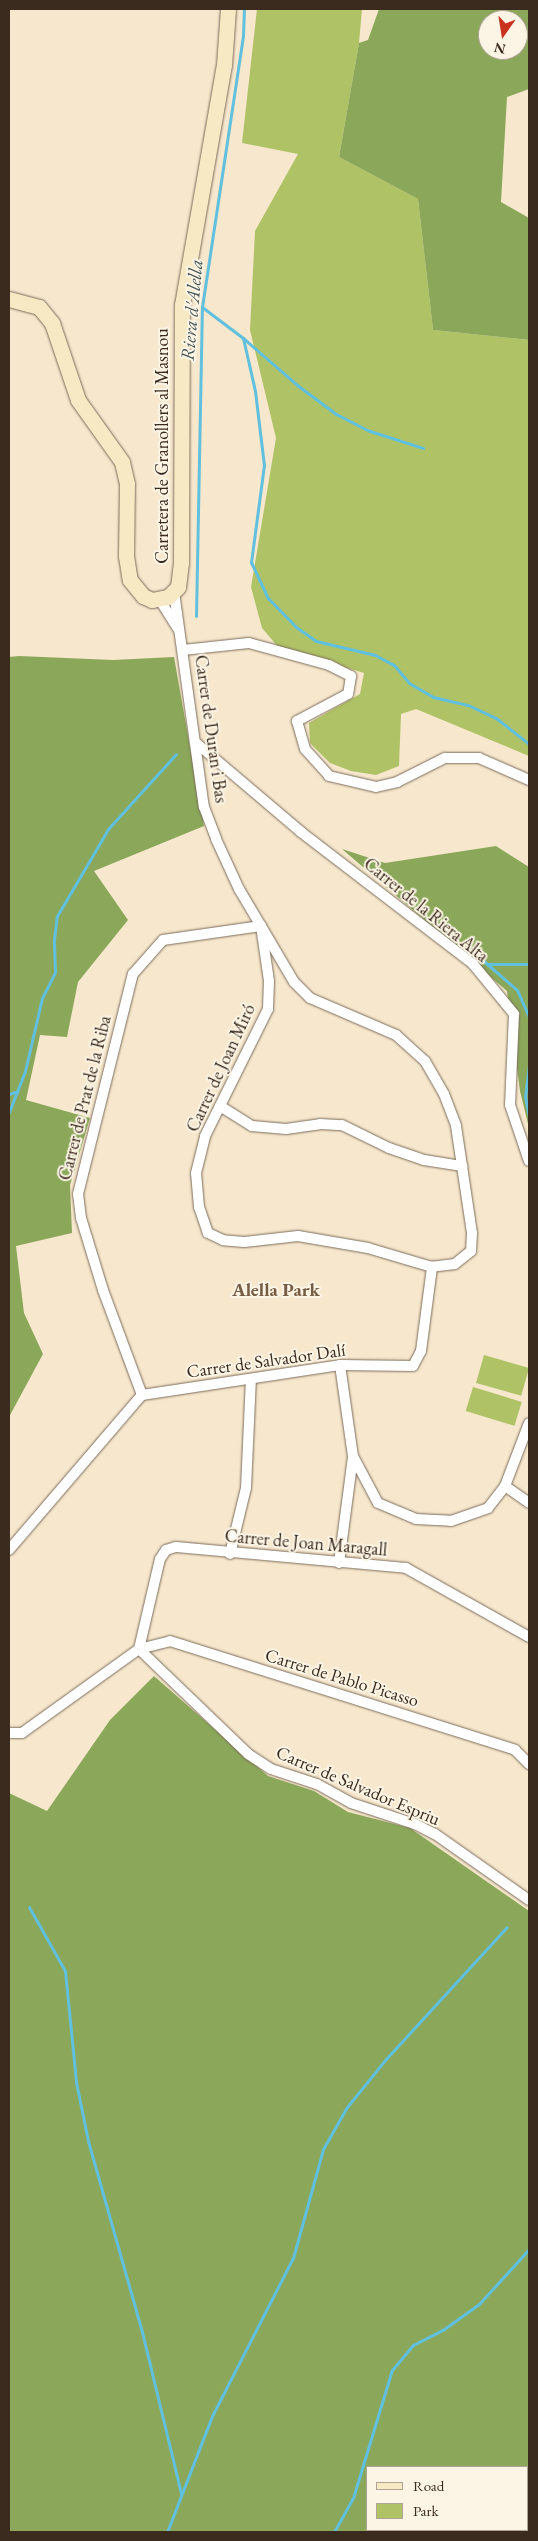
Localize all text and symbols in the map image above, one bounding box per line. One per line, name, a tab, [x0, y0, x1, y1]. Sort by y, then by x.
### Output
north arrow	[478, 10, 528, 60]
text: N	[492, 39, 507, 59]
water label: Riera d'Alella	[176, 258, 208, 362]
street label: Carretera de Granollers al Masnou	[151, 328, 173, 564]
street label: Carrer de Duran i Bas	[190, 654, 232, 804]
street label: Carrer de la Riera Alta	[359, 853, 493, 967]
street label: Carrer de Joan Miró	[182, 1001, 260, 1135]
street label: Carrer de Prat de la Riba	[54, 1013, 116, 1183]
district label: Alella Park	[232, 1279, 320, 1301]
street label: Carrer de Salvador Dalí	[185, 1339, 347, 1383]
street label: Carrer de Joan Maragall	[224, 1525, 388, 1561]
street label: Carrer de Pablo Picasso	[263, 1644, 421, 1712]
street label: Carrer de Salvador Espriu	[273, 1742, 443, 1830]
legend	[366, 2466, 528, 2531]
text: Road	[413, 2476, 444, 2495]
text: Park	[413, 2501, 439, 2520]

